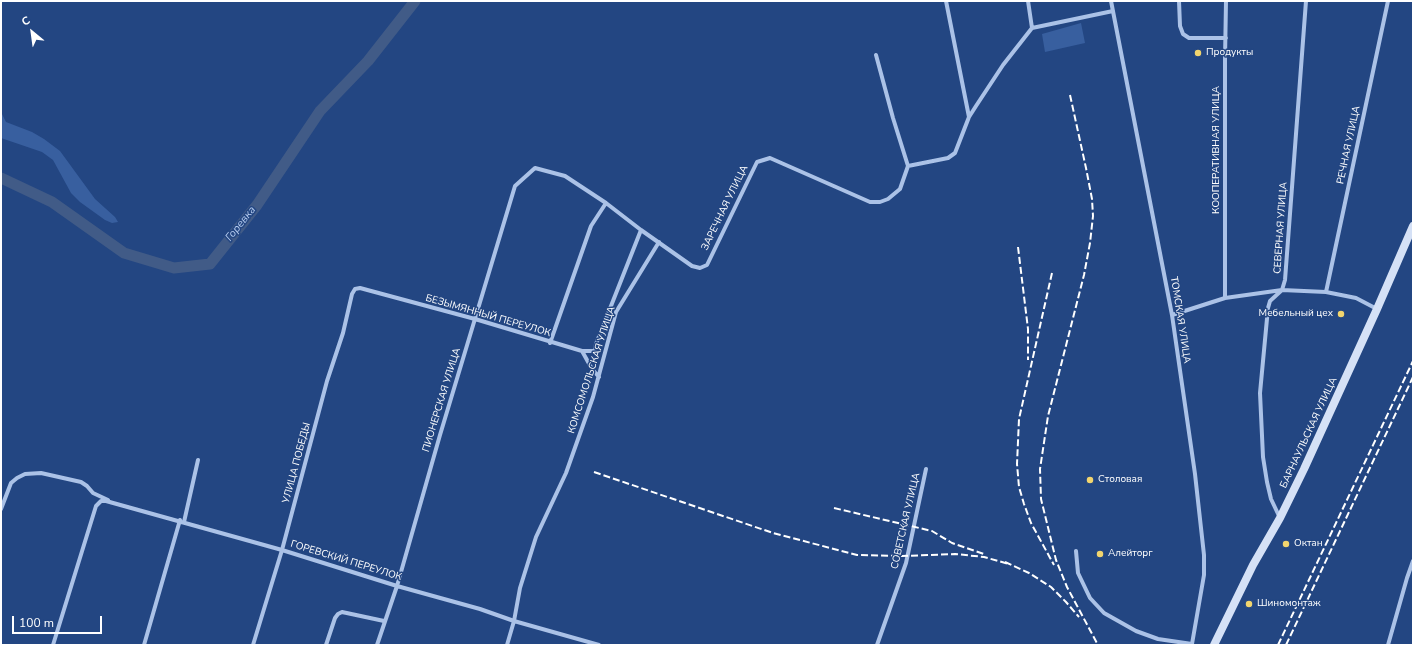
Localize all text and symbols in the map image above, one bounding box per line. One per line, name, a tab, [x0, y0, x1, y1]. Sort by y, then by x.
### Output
north arrow	[12, 12, 52, 52]
text: С	[19, 13, 33, 29]
place label: Продукты	[1206, 47, 1253, 59]
marker: Продукты	[1193, 48, 1203, 58]
street label: КООПЕРАТИВНАЯ УЛИЦА	[1211, 86, 1223, 214]
street label: РЕЧНАЯ УЛИЦА	[1335, 105, 1363, 185]
street label: ЗАРЕЧНАЯ УЛИЦА	[699, 164, 751, 252]
street label: СЕВЕРНАЯ УЛИЦА	[1272, 182, 1290, 274]
water label: Горевка	[223, 204, 259, 244]
street label: ТОМСКАЯ УЛИЦА	[1167, 276, 1193, 364]
street label: БЕЗЫМЯННЫЙ ПЕРЕУЛОК	[424, 292, 552, 340]
street label: КОМСОМОЛЬСКАЯ УЛИЦА	[566, 305, 618, 435]
place label: Мебельный цех	[1259, 308, 1333, 320]
marker: Мебельный цех	[1336, 309, 1346, 319]
street label: ПИОНЕРСКАЯ УЛИЦА	[420, 346, 464, 454]
street label: БАРНАУЛЬСКАЯ УЛИЦА	[1278, 376, 1340, 490]
street label: УЛИЦА ПОБЕДЫ	[280, 421, 314, 505]
street label: СОВЕТСКАЯ УЛИЦА	[889, 472, 923, 570]
place label: Столовая	[1098, 474, 1142, 486]
marker: Столовая	[1085, 475, 1095, 485]
street label: ГОРЕВСКИЙ ПЕРЕУЛОК	[289, 538, 403, 584]
place label: Октан	[1294, 538, 1323, 550]
marker: Октан	[1281, 539, 1291, 549]
place label: Алейторг	[1108, 548, 1153, 560]
marker: Алейторг	[1095, 549, 1105, 559]
place label: Шиномонтаж	[1257, 598, 1321, 610]
marker: Шиномонтаж	[1244, 599, 1254, 609]
scale bar	[14, 608, 104, 634]
text: 100 m	[19, 615, 54, 631]

